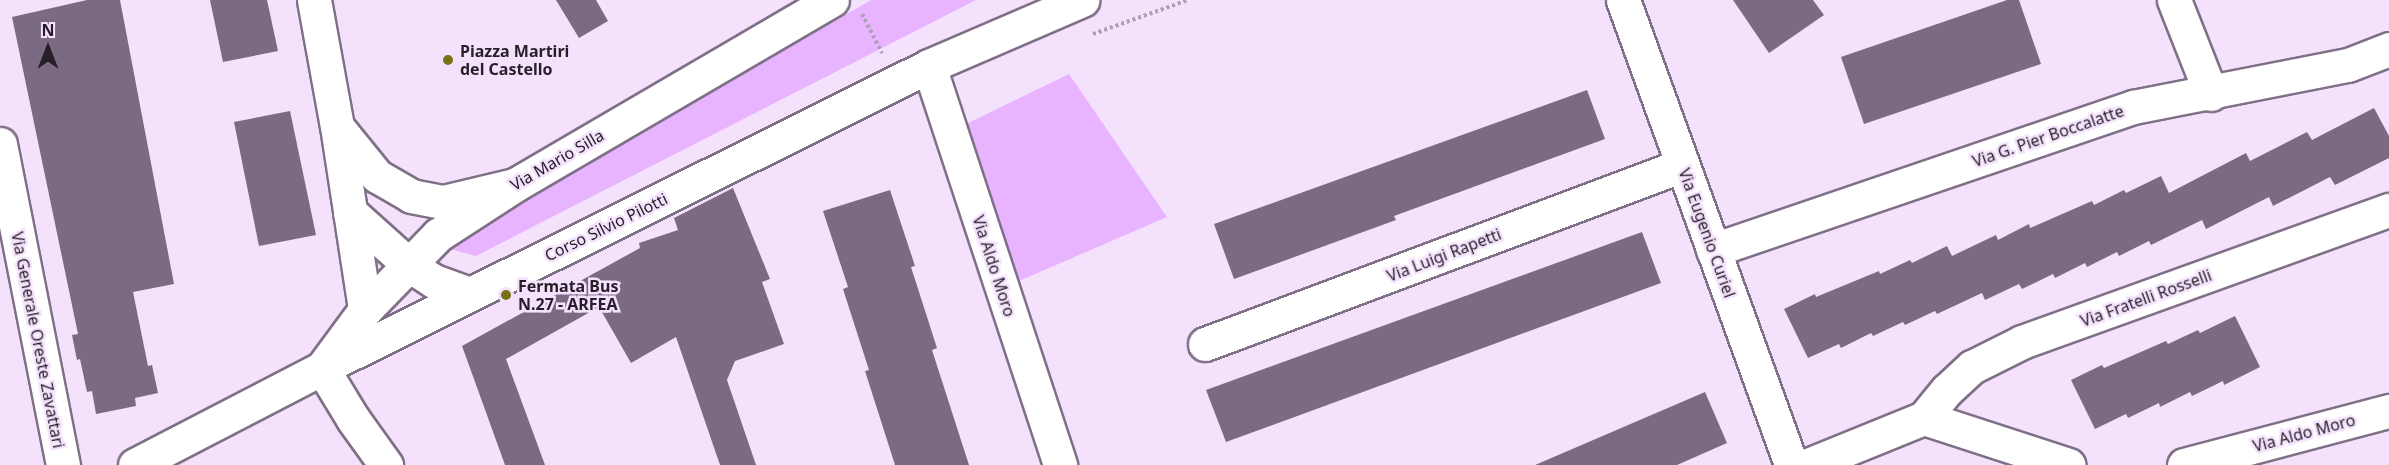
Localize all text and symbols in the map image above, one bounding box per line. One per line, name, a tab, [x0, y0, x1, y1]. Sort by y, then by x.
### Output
north arrow	[18, 18, 78, 78]
text: N	[41, 19, 55, 41]
place label: Piazza Martiri del Castello	[460, 41, 569, 79]
marker: Piazza Martiri del Castello	[441, 53, 455, 67]
street label: Via G. Pier Boccalatte	[1970, 101, 2126, 171]
street label: Via Mario Silla	[507, 125, 607, 195]
street label: Via Eugenio Curiel	[1675, 166, 1739, 300]
street label: Corso Silvio Pilotti	[541, 189, 671, 265]
street label: Via Aldo Moro	[969, 213, 1019, 319]
street label: Via Luigi Rapetti	[1384, 224, 1504, 286]
street label: Via Generale Oreste Zavattari	[8, 230, 68, 450]
street label: Via Fratelli Rosselli	[2078, 265, 2214, 331]
place label: Fermata Bus N.27 - ARFEA	[518, 276, 618, 314]
marker: Fermata Bus N.27 - ARFEA	[499, 288, 513, 302]
street label: Via Aldo Moro	[2251, 410, 2357, 456]

